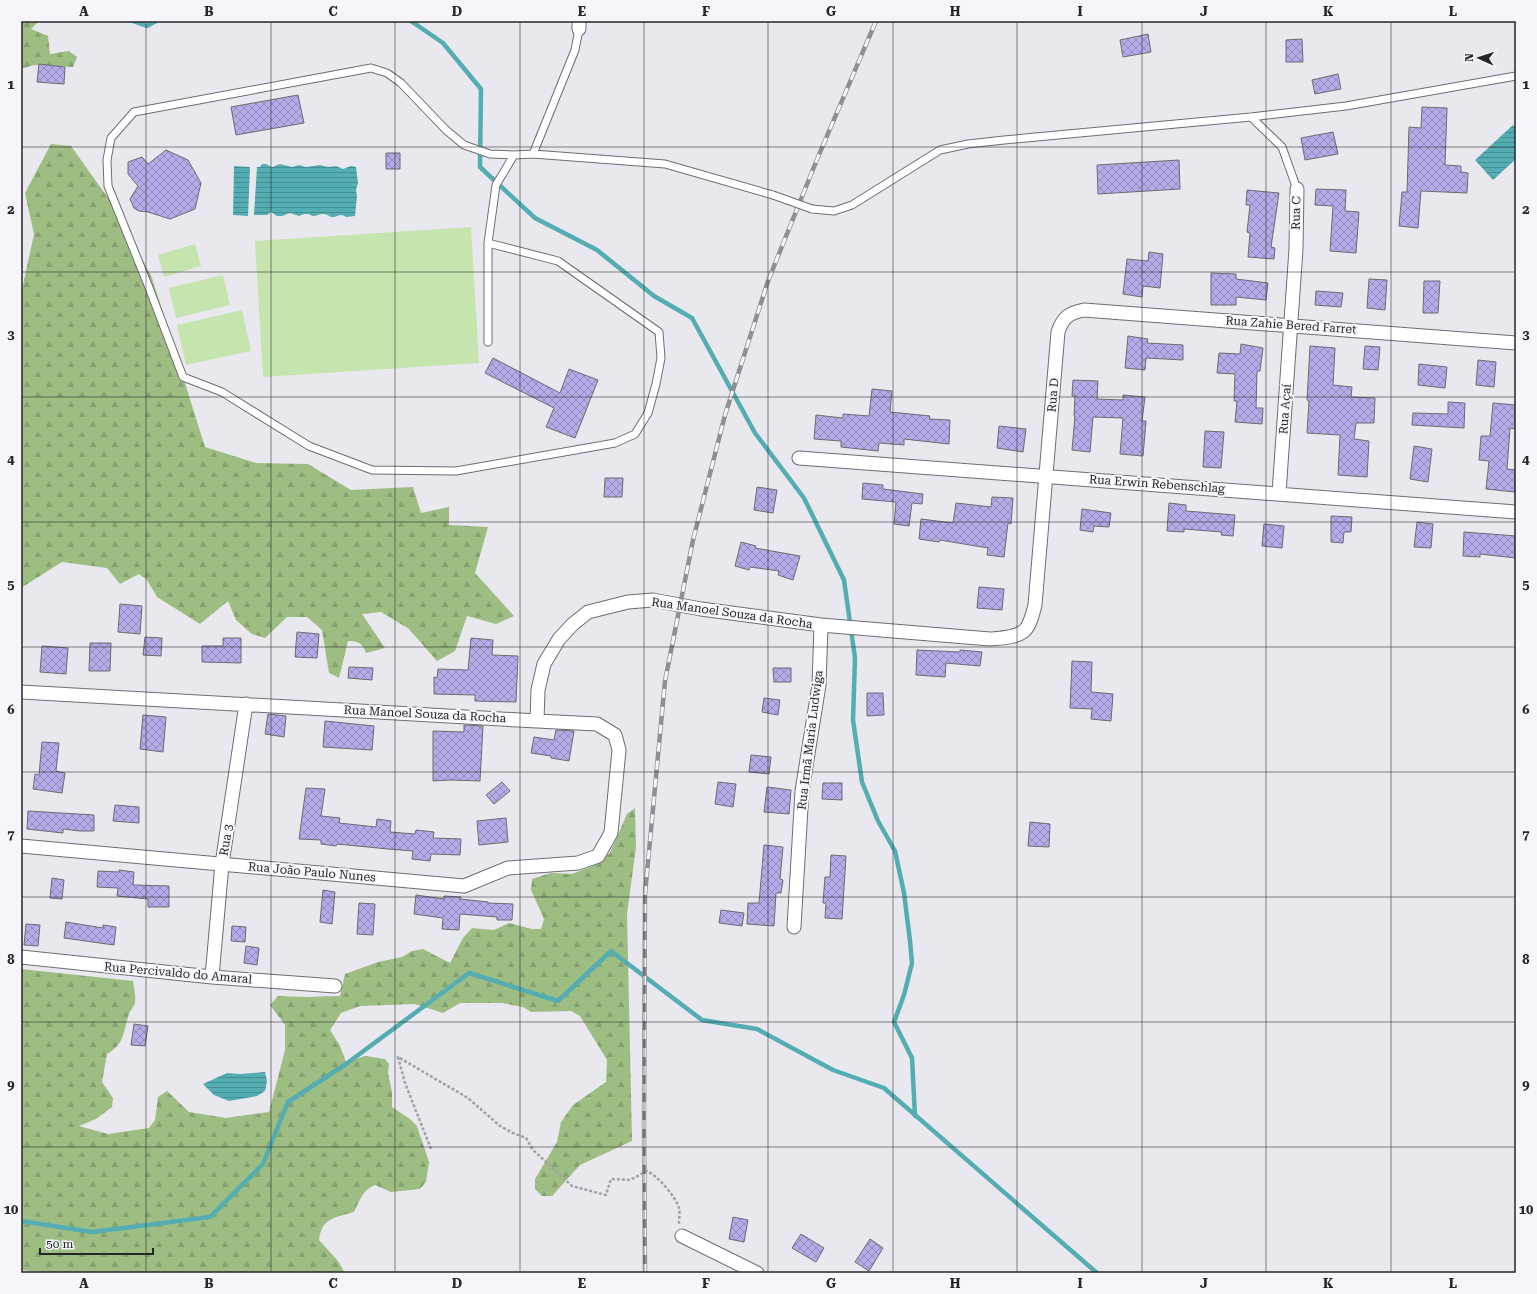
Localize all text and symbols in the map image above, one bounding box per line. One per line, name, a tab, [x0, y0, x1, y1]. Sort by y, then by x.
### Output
text: A	[79, 4, 89, 19]
text: B	[204, 4, 214, 19]
text: C	[328, 4, 338, 19]
text: D	[452, 4, 462, 19]
text: E	[578, 4, 586, 19]
text: F	[702, 4, 710, 19]
text: G	[826, 4, 836, 19]
text: H	[950, 4, 961, 19]
text: I	[1077, 4, 1083, 19]
text: J	[1200, 4, 1208, 19]
text: K	[1323, 4, 1334, 19]
text: L	[1449, 4, 1457, 19]
north arrow	[1459, 38, 1499, 78]
text: N	[1463, 52, 1476, 62]
text: 1	[7, 77, 15, 92]
text: 1	[1522, 77, 1530, 92]
street label: Rua C	[1289, 196, 1303, 230]
text: 2	[7, 202, 15, 217]
text: 2	[1522, 202, 1530, 217]
street label: Rua Zahie Bered Farret	[1225, 313, 1357, 337]
text: 3	[7, 327, 15, 342]
text: 3	[1522, 327, 1530, 342]
street label: Rua D	[1045, 377, 1061, 413]
street label: Rua Açaí	[1276, 383, 1294, 435]
text: 4	[7, 452, 15, 467]
text: 4	[1522, 452, 1530, 467]
street label: Rua Erwin Rebenschlag	[1089, 472, 1226, 496]
text: 5	[7, 577, 15, 592]
text: 5	[1522, 577, 1530, 592]
street label: Rua Manoel Souza da Rocha	[650, 595, 814, 631]
street label: Rua Irmã Maria Ludwiga	[794, 669, 826, 811]
text: 6	[7, 702, 15, 717]
text: 6	[1522, 702, 1530, 717]
street label: Rua Manoel Souza da Rocha	[343, 703, 507, 725]
street label: Rua 3	[217, 823, 235, 857]
text: 7	[7, 827, 15, 842]
text: 7	[1522, 827, 1530, 842]
street label: Rua João Paulo Nunes	[248, 859, 377, 885]
text: 8	[7, 952, 15, 967]
text: 8	[1522, 952, 1530, 967]
street label: Rua Percivaldo do Amaral	[103, 960, 253, 986]
text: 9	[7, 1077, 15, 1092]
text: 9	[1522, 1077, 1530, 1092]
text: 10	[4, 1202, 18, 1217]
text: 10	[1519, 1202, 1533, 1217]
scale bar	[40, 1230, 153, 1256]
text: 50 m	[46, 1237, 73, 1251]
text: A	[79, 1276, 89, 1291]
text: B	[204, 1276, 214, 1291]
text: C	[328, 1276, 338, 1291]
text: D	[452, 1276, 462, 1291]
text: E	[578, 1276, 586, 1291]
text: F	[702, 1276, 710, 1291]
text: G	[826, 1276, 836, 1291]
text: H	[950, 1276, 961, 1291]
text: I	[1077, 1276, 1083, 1291]
text: J	[1200, 1276, 1208, 1291]
text: K	[1323, 1276, 1334, 1291]
text: L	[1449, 1276, 1457, 1291]

